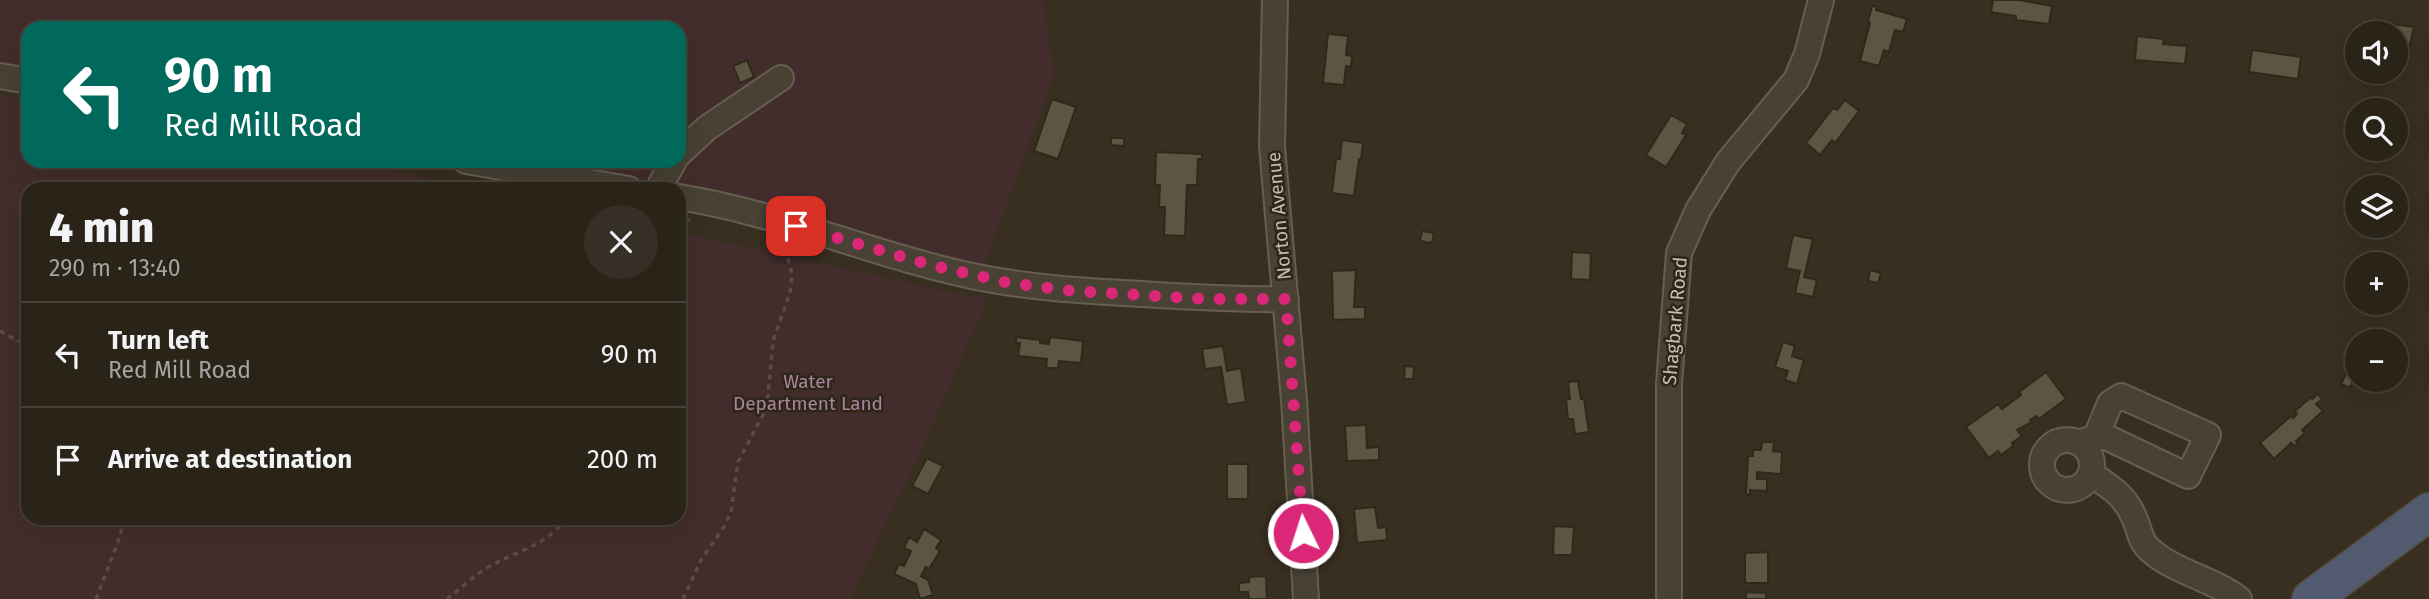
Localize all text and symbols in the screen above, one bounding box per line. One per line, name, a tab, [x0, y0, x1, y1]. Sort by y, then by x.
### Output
map controls	[2345, 21, 2408, 392]
button: sound	[2345, 21, 2408, 84]
text: 90 m	[164, 46, 273, 105]
icon: left	[49, 49, 140, 140]
button: search	[2345, 98, 2408, 161]
text: Red Mill Road	[164, 106, 363, 144]
street label: Norton Avenue	[1262, 151, 1296, 281]
button: layers	[2345, 175, 2408, 238]
pin	[766, 196, 826, 256]
text: 4 min	[49, 203, 154, 253]
button: close	[584, 205, 658, 279]
icon: arrive	[777, 207, 815, 245]
button: +	[2345, 252, 2408, 315]
text: 290 m · 13:40	[49, 254, 181, 282]
street label: Shagbark Road	[1658, 256, 1692, 386]
text: Turn left	[108, 325, 209, 356]
button: −	[2345, 329, 2408, 392]
icon: left	[49, 336, 87, 374]
text: 90 m	[601, 339, 658, 370]
text: Red Mill Road	[108, 356, 251, 384]
park label: Water Department Land	[733, 370, 883, 415]
icon: arrive	[49, 441, 87, 479]
text: Arrive at destination	[108, 444, 352, 475]
text: 200 m	[587, 444, 658, 475]
position arrow	[1266, 496, 1340, 570]

